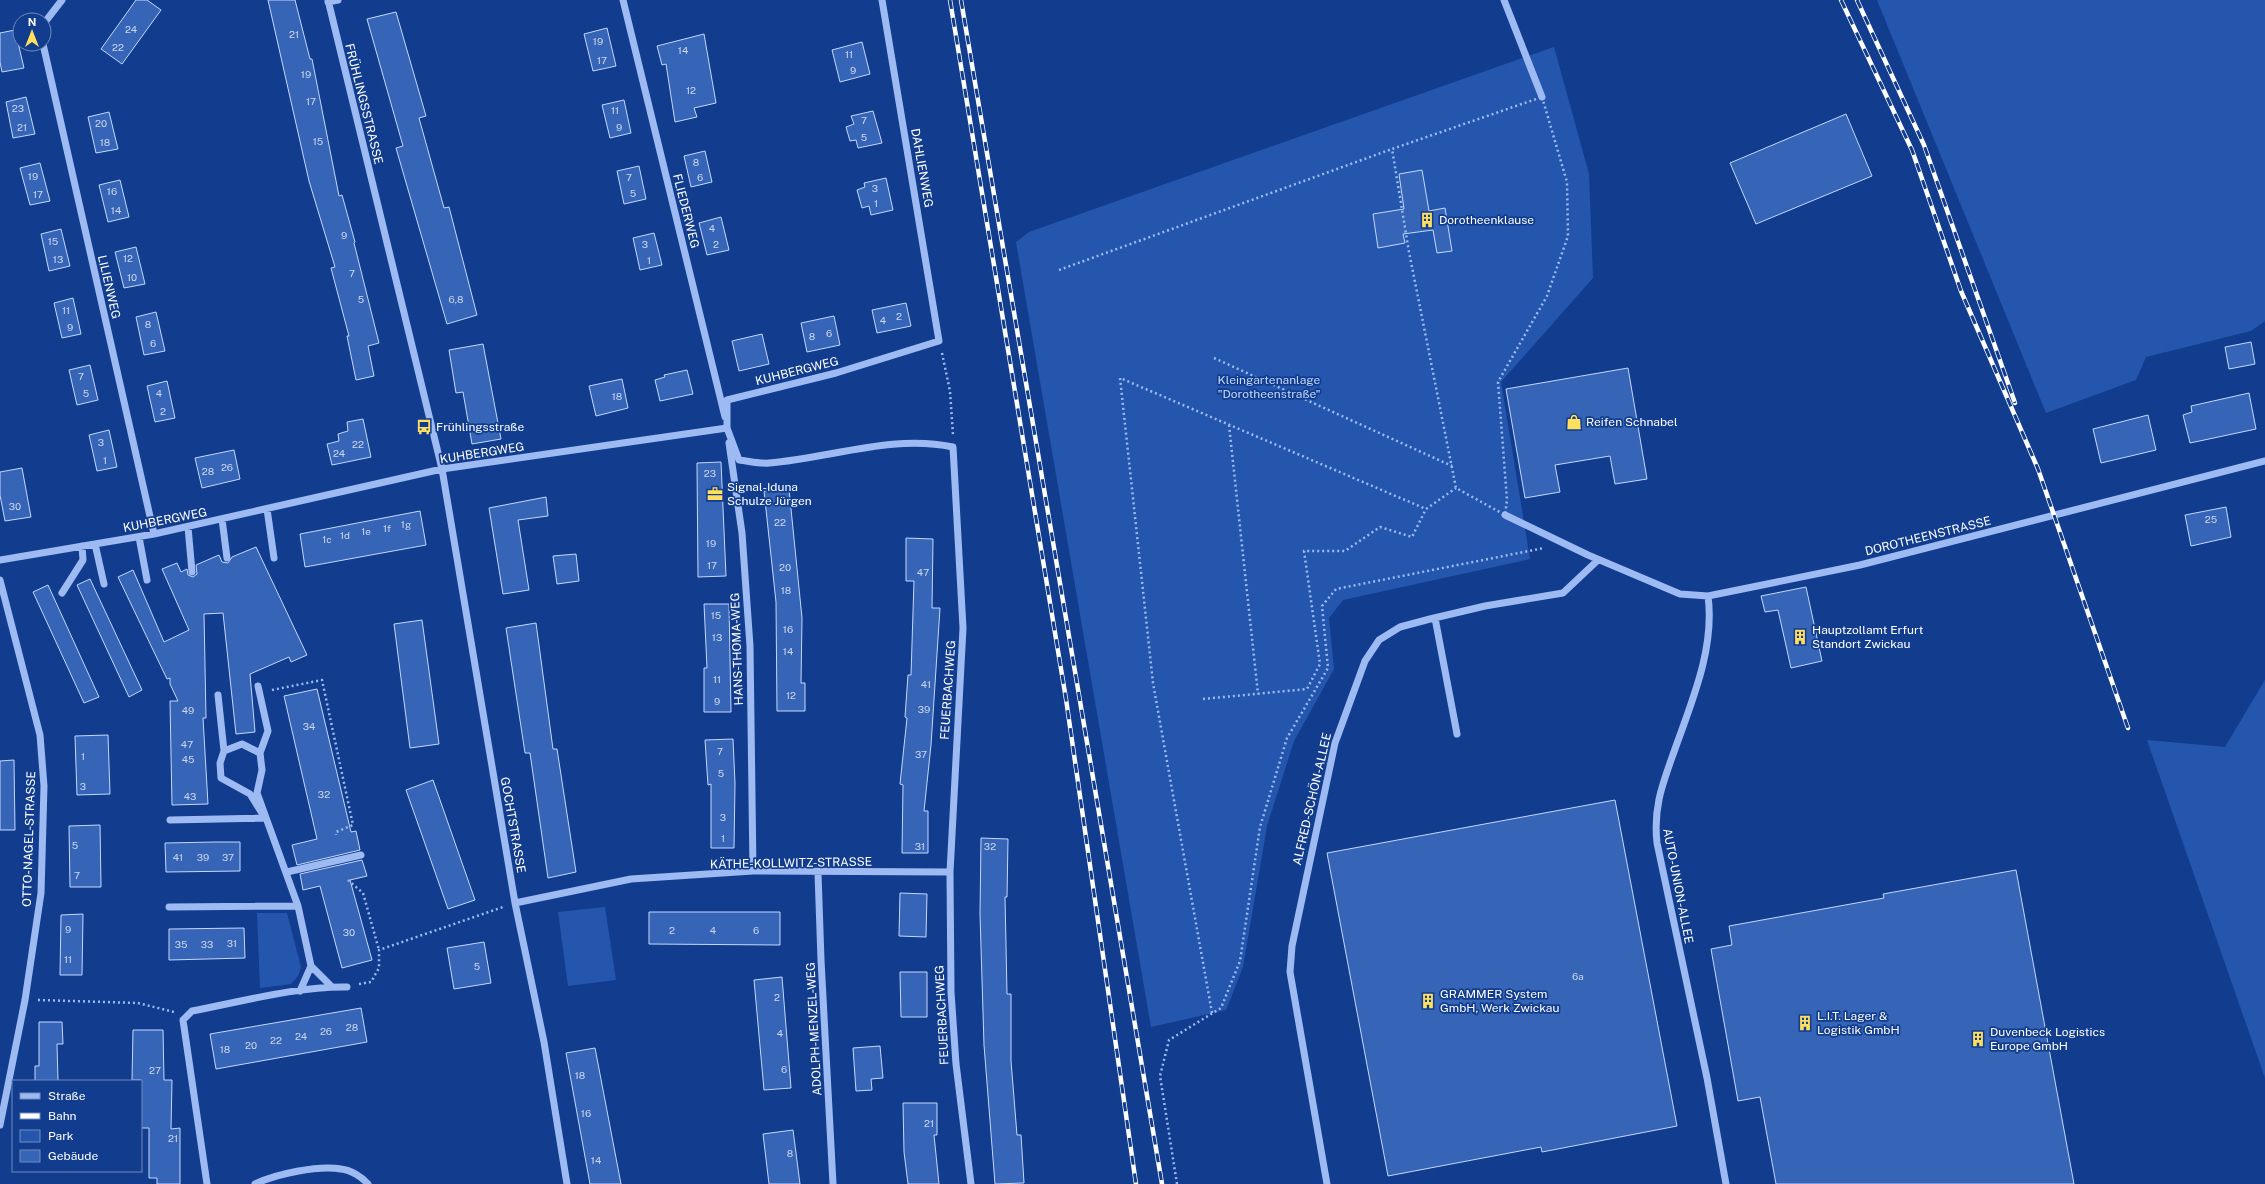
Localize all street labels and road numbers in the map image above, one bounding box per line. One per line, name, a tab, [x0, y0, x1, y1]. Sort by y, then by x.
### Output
street label: FRÜHLINGSSTRASSE	[342, 42, 386, 166]
street label: DAHLIENWEG	[908, 127, 936, 209]
street label: FLIEDERWEG	[670, 172, 702, 250]
street label: LILIENWEG	[95, 254, 123, 320]
street label: KUHBERGWEG	[754, 354, 840, 388]
street label: KUHBERGWEG	[439, 439, 525, 467]
street label: KUHBERGWEG	[122, 505, 208, 535]
street label: DOROTHEENSTRASSE	[1863, 514, 1993, 558]
street label: HANS-THOMA-WEG	[728, 592, 746, 706]
street label: FEUERBACHWEG	[938, 640, 958, 740]
street label: ALFRED-SCHÖN-ALLEE	[1290, 731, 1334, 867]
street label: OTTO-NAGEL-STRASSE	[20, 771, 38, 907]
street label: GOCHTSTRASSE	[498, 776, 528, 874]
street label: AUTO-UNION-ALLEE	[1660, 827, 1696, 945]
street label: KÄTHE-KOLLWITZ-STRASSE	[710, 855, 872, 871]
street label: ADOLPH-MENZEL-WEG	[804, 962, 824, 1096]
street label: FEUERBACHWEG	[932, 965, 952, 1065]

